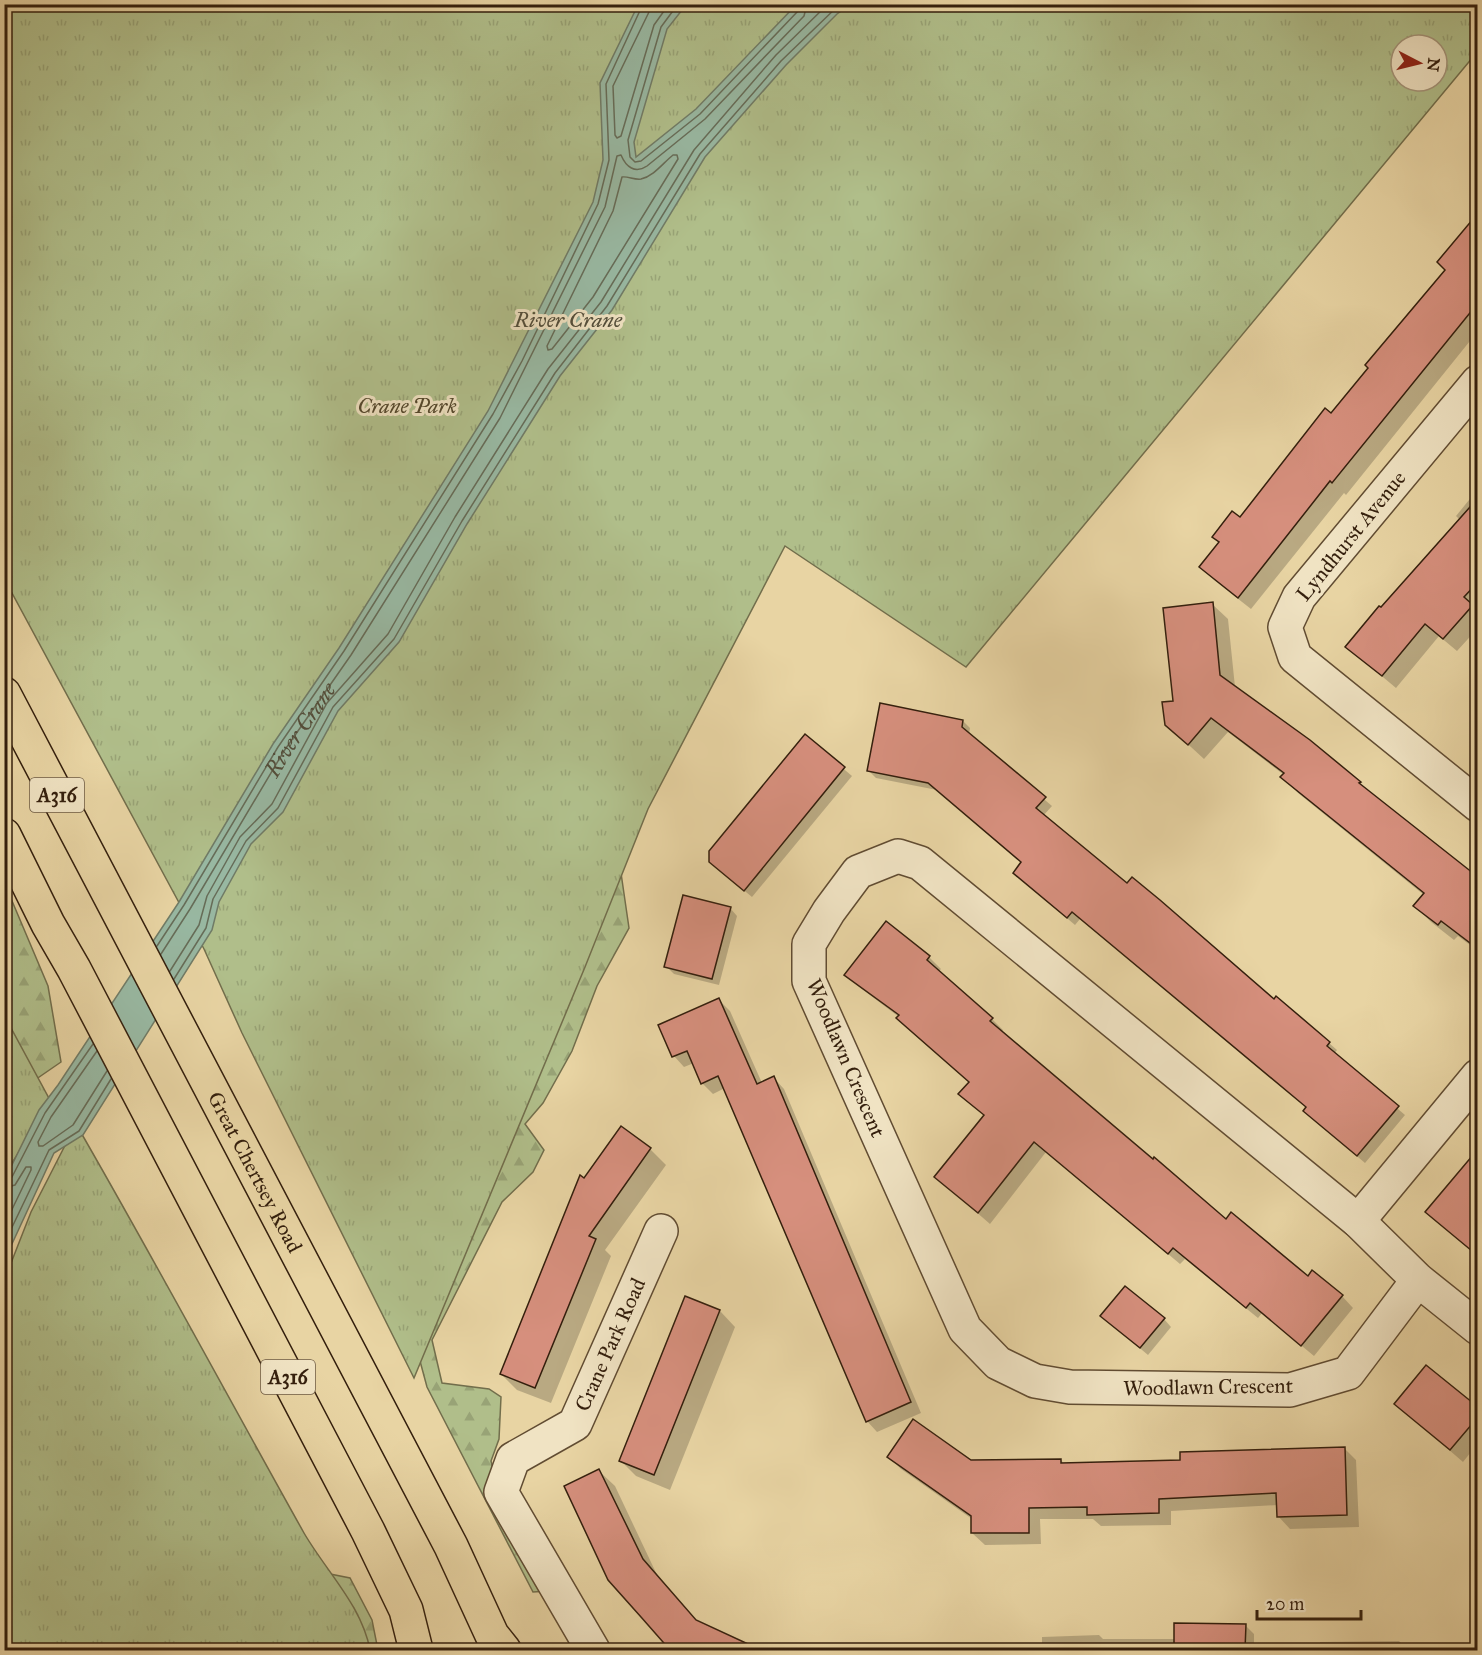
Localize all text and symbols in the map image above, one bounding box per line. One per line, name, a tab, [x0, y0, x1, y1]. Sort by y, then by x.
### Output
north arrow	[1389, 33, 1449, 93]
text: N	[1423, 57, 1444, 73]
water label: River Crane	[513, 306, 623, 333]
park label: Crane Park	[358, 393, 457, 419]
street label: Lyndhurst Avenue	[1290, 465, 1412, 606]
water label: River Crane	[258, 677, 342, 783]
road number: A316	[30, 778, 84, 812]
street label: Woodlawn Crescent	[801, 975, 891, 1142]
street label: Great Chertsey Road	[202, 1087, 308, 1258]
street label: Crane Park Road	[569, 1274, 652, 1415]
road number: A316	[261, 1360, 315, 1394]
street label: Woodlawn Crescent	[1123, 1373, 1294, 1401]
scale bar	[1257, 1583, 1360, 1621]
text: 20 m	[1266, 1593, 1304, 1615]

